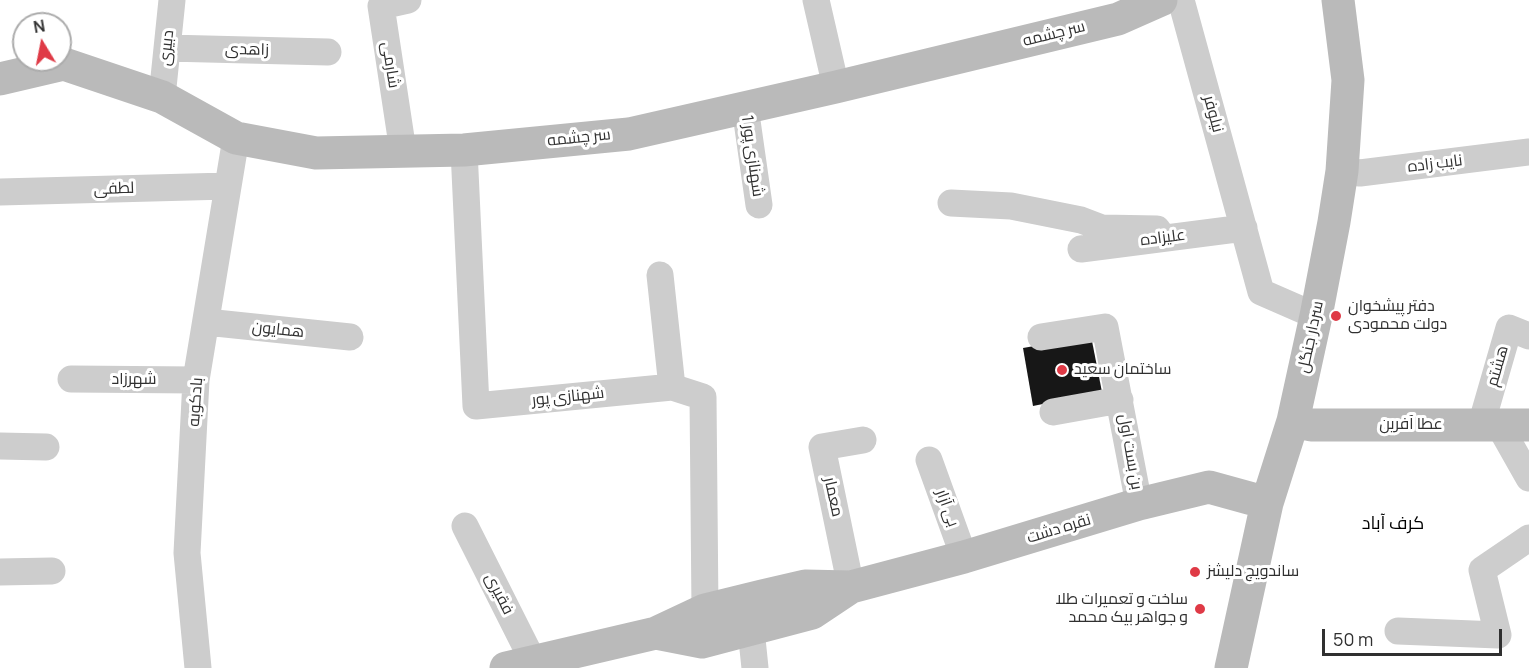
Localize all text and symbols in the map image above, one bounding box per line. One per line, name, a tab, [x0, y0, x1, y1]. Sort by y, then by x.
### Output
north arrow	[12, 12, 72, 72]
text: N	[32, 14, 47, 38]
street label: سر چشمه	[1021, 17, 1087, 51]
street label: دبیری	[156, 29, 178, 67]
street label: زاهدی	[225, 40, 269, 60]
street label: شارمی	[377, 40, 403, 90]
street label: نیلوفر	[1199, 93, 1227, 135]
street label: شهنازی پور 1	[737, 114, 767, 198]
street label: سر چشمه	[546, 125, 612, 151]
street label: نایب زاده	[1406, 151, 1464, 177]
street label: لطفی	[93, 179, 135, 199]
street label: علیزاده	[1139, 226, 1187, 250]
place label: دفتر پیشخوان دولت محمودی	[1348, 297, 1447, 335]
street label: سردار جنگل	[1294, 299, 1328, 375]
marker: دفتر پیشخوان دولت محمودی	[1329, 309, 1343, 323]
street label: همایون	[251, 318, 305, 342]
street label: هشتم	[1483, 343, 1513, 389]
place label: ساختمان سعید	[1074, 360, 1172, 380]
marker: ساختمان سعید	[1055, 363, 1069, 377]
street label: شهرزاد	[112, 370, 156, 390]
street label: بادکوبه	[185, 377, 207, 427]
street label: شهنازی پور	[531, 384, 605, 410]
street label: بن بست اول	[1114, 413, 1146, 491]
street label: عطا آفرین	[1379, 415, 1443, 435]
street label: معمار	[819, 475, 847, 519]
street label: بی آزار	[931, 487, 963, 529]
street label: نقره دشت	[1025, 510, 1093, 548]
district label: کرف آباد	[1362, 513, 1424, 535]
place label: ساندویچ دلیشز	[1207, 562, 1299, 582]
marker: ساندویچ دلیشز	[1188, 565, 1202, 579]
street label: فقیری	[481, 570, 517, 618]
place label: ساخت و تعمیرات طلا و جواهر بیک محمد	[1055, 590, 1188, 628]
marker: ساخت و تعمیرات طلا و جواهر بیک محمد	[1193, 602, 1207, 616]
scale bar	[1325, 617, 1505, 655]
text: 50 m	[1333, 627, 1373, 651]

